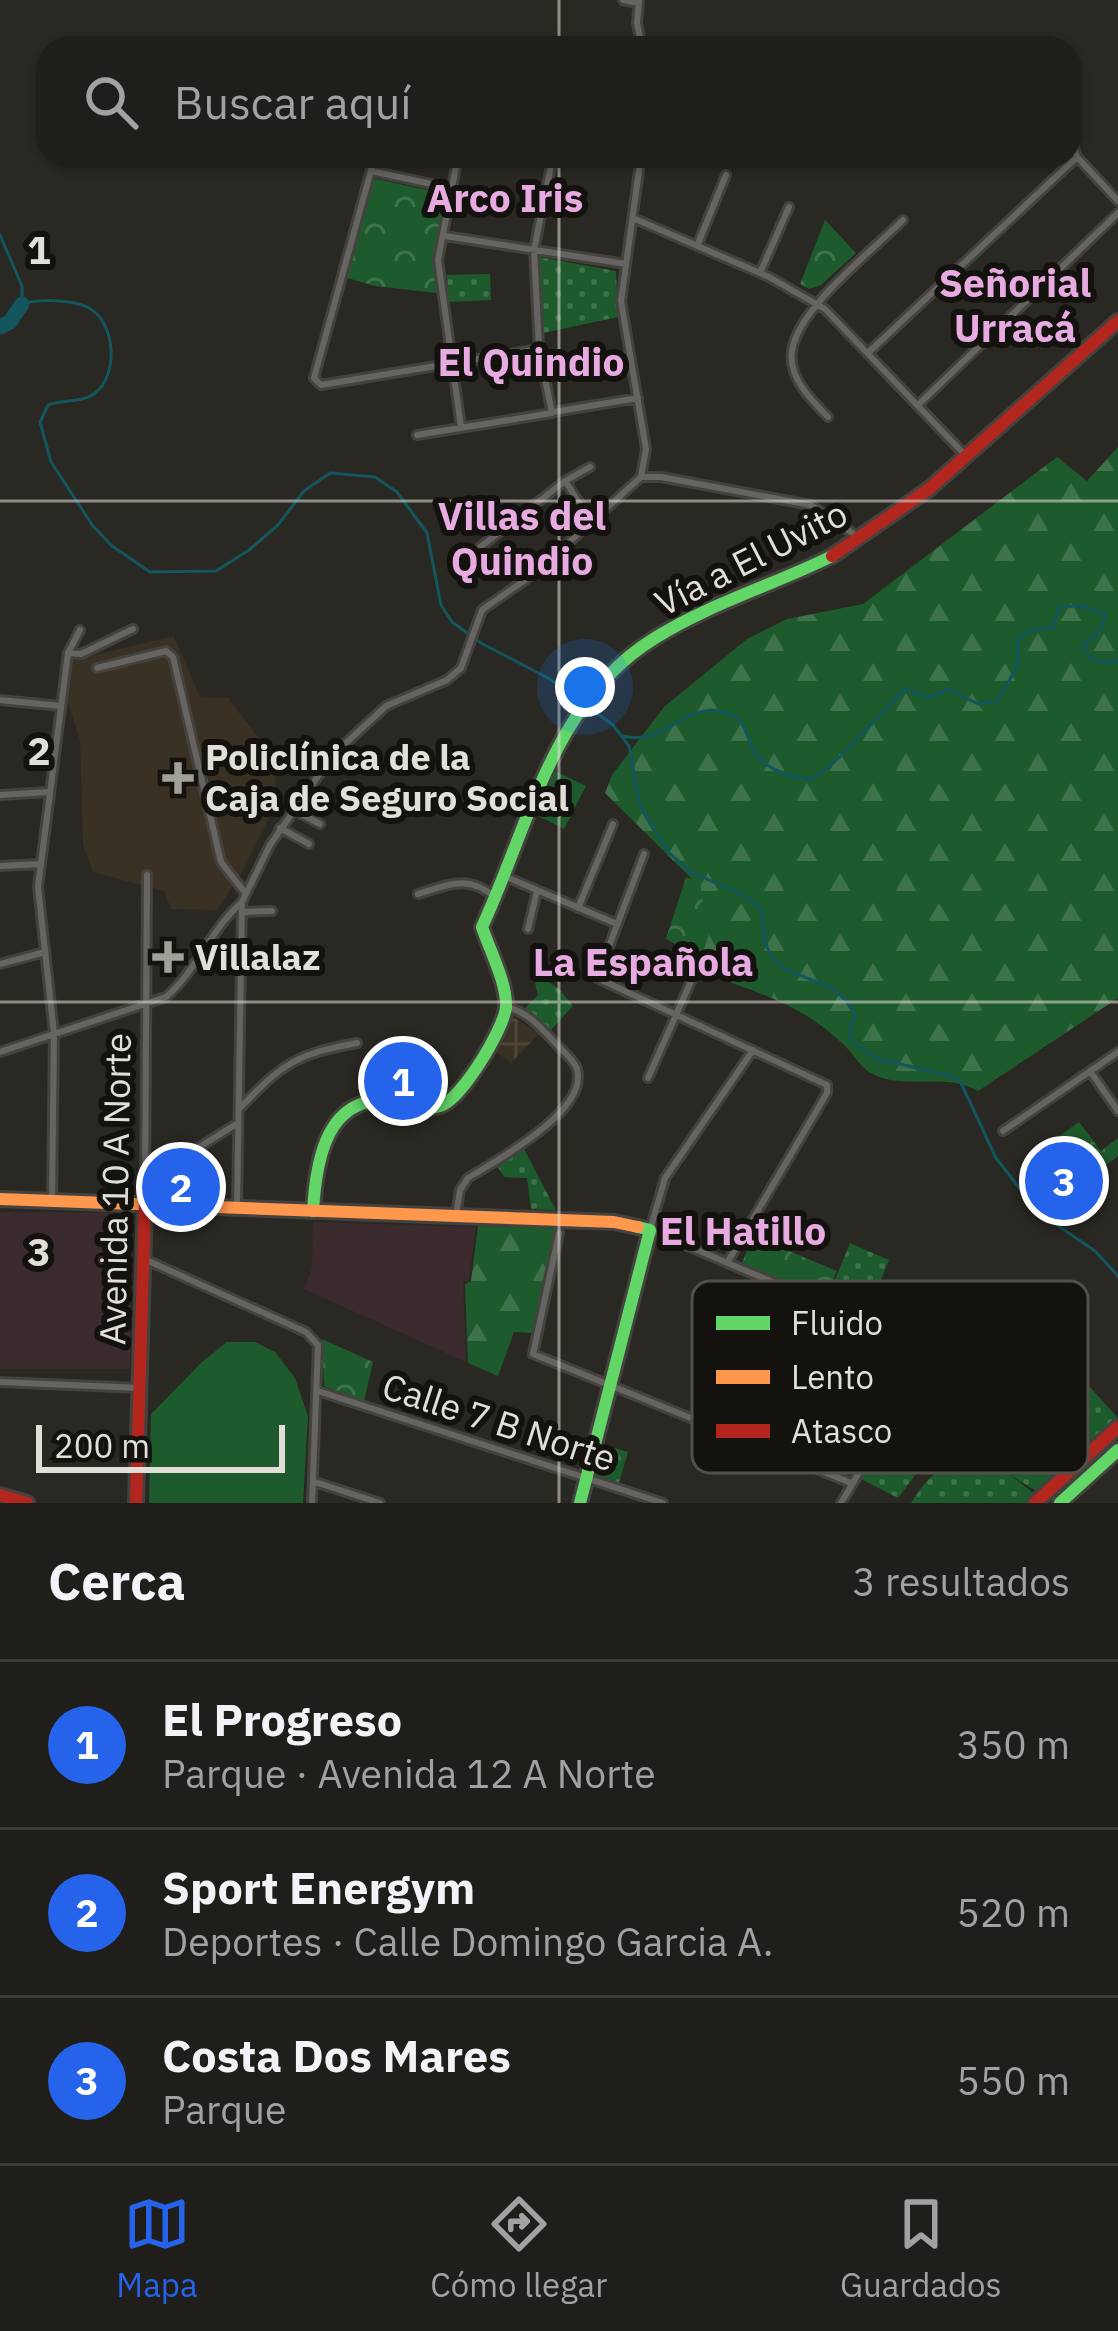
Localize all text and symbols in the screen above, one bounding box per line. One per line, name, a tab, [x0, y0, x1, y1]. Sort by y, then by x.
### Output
search box	[36, 36, 1082, 168]
icon: search	[78, 69, 144, 135]
text: Buscar aquí	[174, 73, 412, 131]
district label: Arco Iris	[427, 172, 583, 223]
text: 1	[27, 224, 51, 275]
district label: Señorial Urracá	[939, 257, 1091, 353]
district label: El Quindio	[437, 336, 625, 387]
street label: Vía a El Uvito	[647, 489, 855, 626]
district label: Villas del Quindio	[438, 490, 606, 586]
your location	[555, 657, 615, 717]
text: 2	[27, 725, 51, 776]
place label: Policlínica de la Caja de Seguro Social	[205, 733, 569, 821]
marker: Policlínica de la Caja de Seguro Social	[162, 762, 194, 794]
place label: Villalaz	[195, 933, 321, 980]
district label: La Española	[533, 936, 753, 987]
marker: Villalaz	[152, 941, 184, 973]
street label: Avenida 10 A Norte	[88, 1033, 141, 1345]
pin: 1	[364, 1036, 442, 1126]
pin: 3	[1025, 1136, 1103, 1226]
pin: 2	[142, 1142, 220, 1232]
district label: El Hatillo	[660, 1205, 826, 1256]
text: 3	[27, 1226, 51, 1277]
legend	[692, 1281, 1088, 1473]
text: Fluido	[791, 1301, 883, 1344]
text: Lento	[791, 1355, 874, 1398]
street label: Calle 7 B Norte	[377, 1362, 622, 1481]
text: Atasco	[791, 1409, 892, 1452]
scale bar	[36, 1419, 285, 1472]
text: 200 m	[54, 1424, 150, 1467]
text: Cerca	[48, 1548, 186, 1614]
text: 3 resultados	[852, 1556, 1070, 1607]
text: El Progreso	[162, 1690, 402, 1748]
text: 1	[75, 1719, 99, 1770]
text: 350 m	[957, 1719, 1070, 1770]
text: Parque · Avenida 12 A Norte	[162, 1748, 656, 1799]
text: Sport Energym	[162, 1858, 475, 1916]
text: 2	[75, 1887, 99, 1938]
text: 520 m	[957, 1887, 1070, 1938]
text: Deportes · Calle Domingo Garcia A.	[162, 1916, 773, 1967]
text: Costa Dos Mares	[162, 2026, 511, 2084]
text: 3	[75, 2055, 99, 2106]
text: 550 m	[957, 2055, 1070, 2106]
text: Parque	[162, 2084, 286, 2135]
tab: Mapa	[116, 2191, 198, 2306]
tab: Cómo llegar	[430, 2191, 607, 2306]
tab: Guardados	[840, 2191, 1002, 2306]

